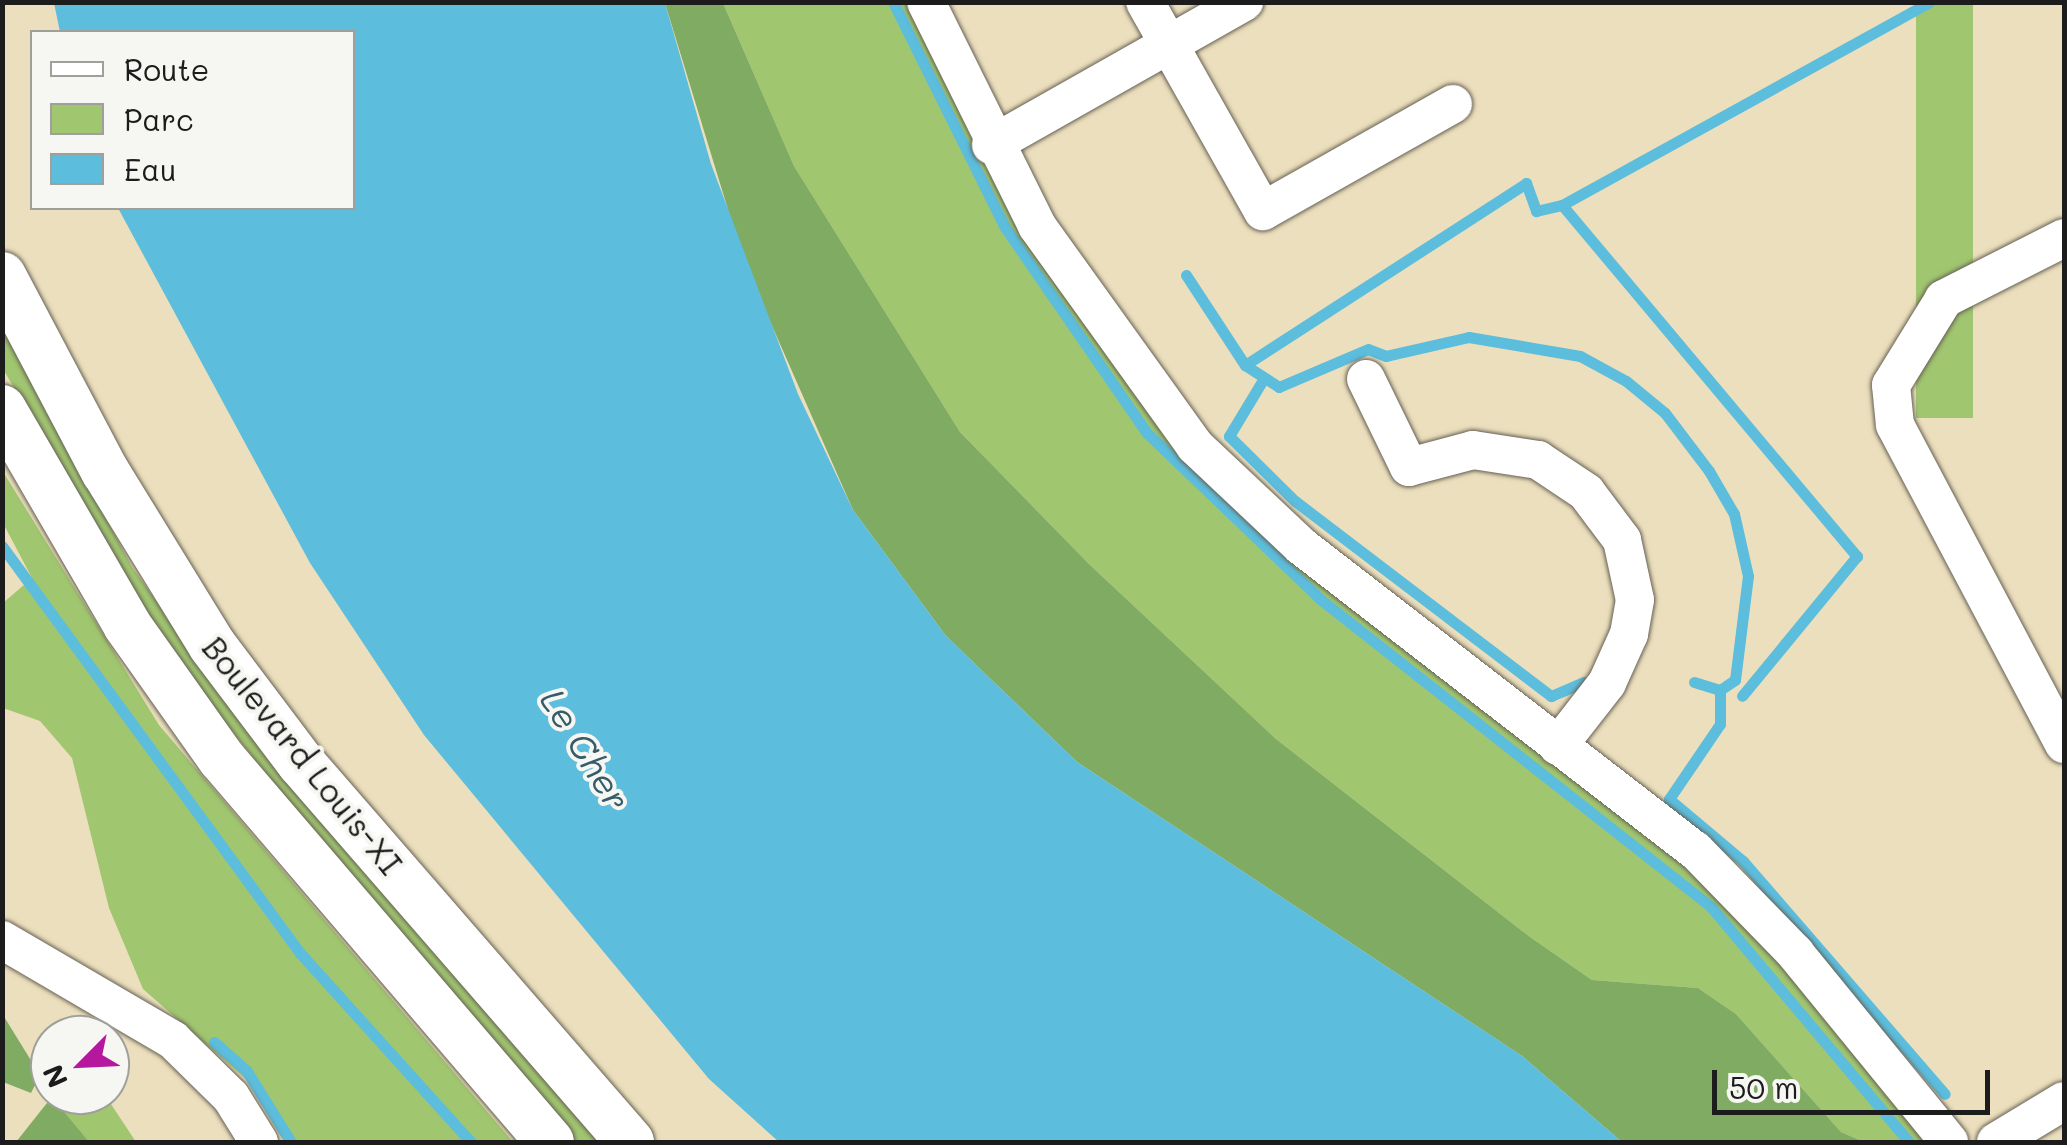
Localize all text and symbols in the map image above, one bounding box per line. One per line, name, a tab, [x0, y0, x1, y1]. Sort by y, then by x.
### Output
legend	[30, 30, 355, 210]
text: Route	[124, 49, 209, 89]
text: Parc	[124, 99, 194, 139]
text: Eau	[124, 149, 176, 189]
street label: Boulevard Louis-XI	[195, 628, 411, 882]
water label: Le Cher	[532, 681, 640, 817]
north arrow	[30, 1015, 130, 1115]
scale bar	[1717, 1050, 1994, 1112]
text: N	[34, 1059, 75, 1093]
text: 50 m	[1729, 1067, 1799, 1107]

